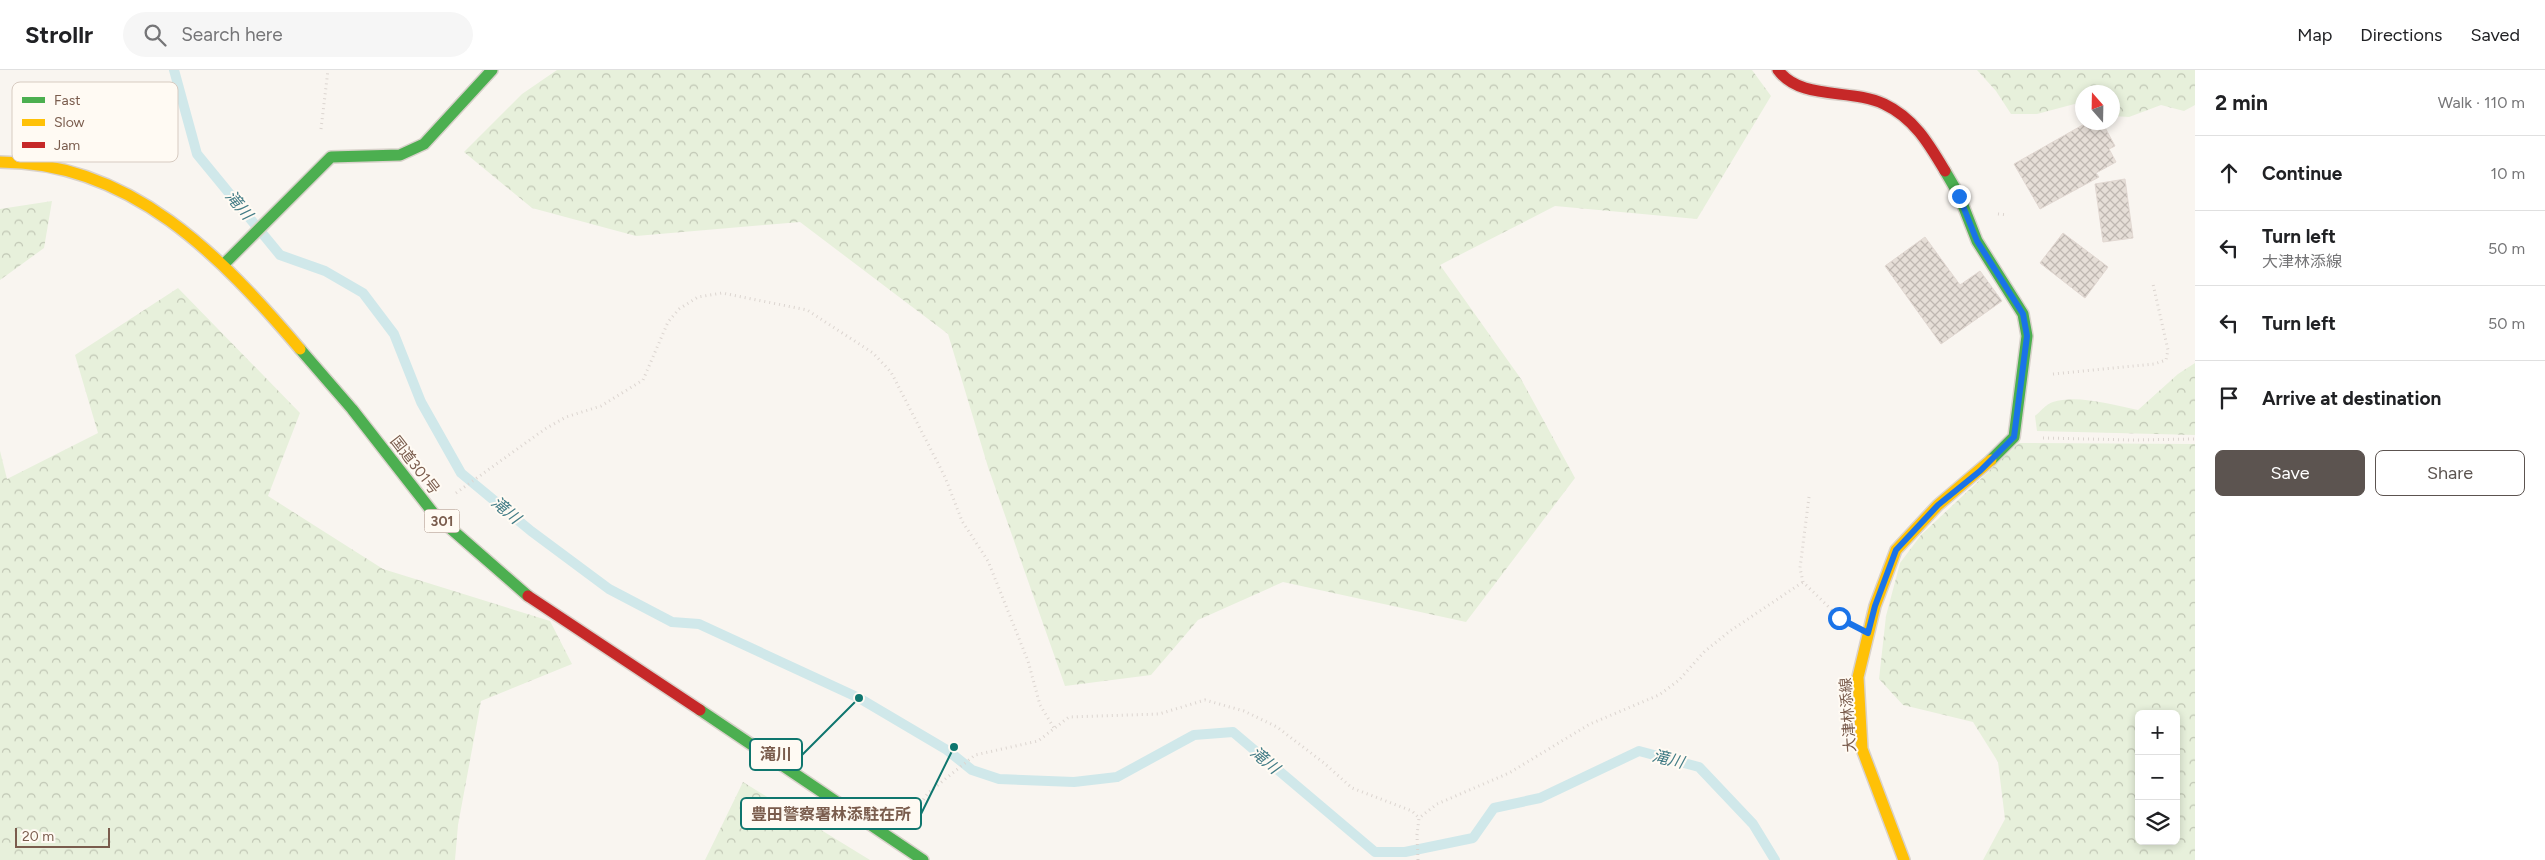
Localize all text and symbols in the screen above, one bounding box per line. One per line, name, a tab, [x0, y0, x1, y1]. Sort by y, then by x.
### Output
search box	[123, 12, 473, 57]
text: Strollr	[25, 20, 93, 49]
icon: search	[141, 21, 169, 49]
text: Search here	[181, 23, 283, 46]
text: Map	[2297, 24, 2332, 46]
text: Directions	[2360, 24, 2442, 46]
text: Saved	[2470, 24, 2520, 46]
legend	[12, 82, 178, 162]
north arrow	[2075, 85, 2120, 130]
text: 2 min	[2215, 90, 2268, 115]
text: Fast	[54, 92, 80, 109]
text: Walk · 110 m	[2438, 93, 2525, 112]
text: Slow	[54, 114, 85, 131]
text: Jam	[54, 137, 80, 154]
icon: ahead	[2215, 159, 2243, 187]
text: Continue	[2262, 162, 2342, 185]
text: 10 m	[2491, 164, 2525, 183]
route end	[1948, 185, 1971, 208]
water label: 滝川	[221, 187, 258, 225]
text: Turn left	[2262, 225, 2336, 248]
icon: left	[2215, 234, 2243, 262]
text: 50 m	[2488, 239, 2525, 258]
text: 大津林添線	[2262, 252, 2342, 271]
icon: left	[2215, 309, 2243, 337]
text: Turn left	[2262, 312, 2336, 335]
text: 50 m	[2488, 314, 2525, 333]
icon: arrive	[2215, 384, 2243, 412]
text: Arrive at destination	[2262, 387, 2441, 410]
street label: 国道301号	[387, 432, 443, 498]
button: Save	[2215, 450, 2365, 496]
button: Share	[2375, 450, 2525, 496]
water label: 滝川	[488, 492, 526, 529]
road number: 301	[424, 510, 460, 532]
route start	[1828, 607, 1851, 630]
street label: 大津林添線	[1836, 677, 1860, 753]
map controls	[2135, 710, 2180, 845]
button: +	[2135, 710, 2180, 755]
callout: 滝川	[750, 739, 802, 770]
water label: 滝川	[1247, 742, 1285, 779]
text: 滝川	[760, 745, 792, 764]
water label: 滝川	[1650, 746, 1688, 773]
button: −	[2135, 755, 2180, 800]
callout: 豊田警察署林添駐在所	[741, 798, 921, 829]
button: layers	[2135, 800, 2180, 845]
text: 豊田警察署林添駐在所	[751, 805, 911, 824]
scale bar	[15, 825, 110, 848]
text: 20 m	[22, 828, 54, 845]

